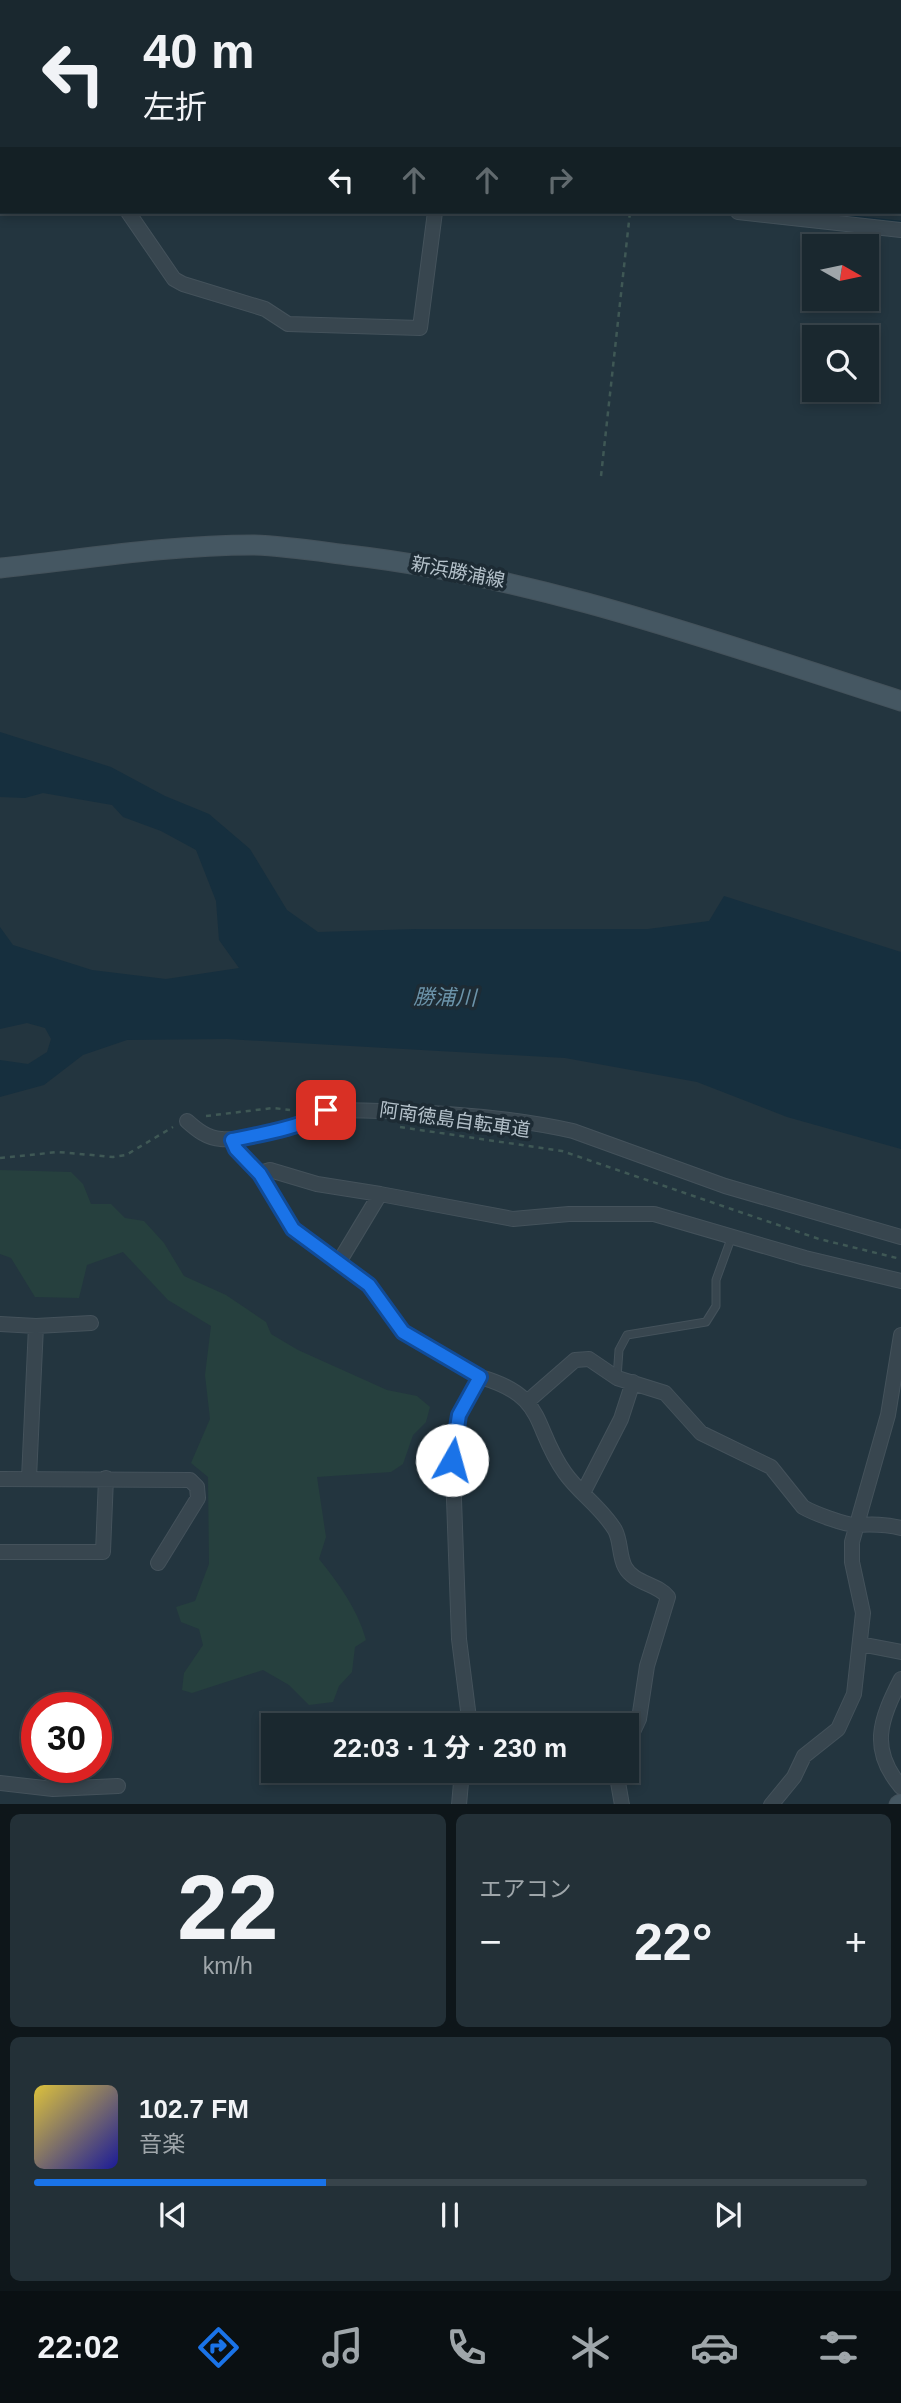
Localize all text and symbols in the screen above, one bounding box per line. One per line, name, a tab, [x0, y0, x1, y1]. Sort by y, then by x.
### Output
text: 40 m	[143, 24, 255, 78]
icon: left	[28, 28, 119, 119]
text: 左折	[143, 89, 207, 125]
icon: left	[322, 161, 360, 199]
icon: ahead	[395, 161, 433, 199]
icon: ahead	[468, 161, 506, 199]
icon: right	[541, 161, 579, 199]
north arrow	[802, 234, 878, 312]
map controls	[802, 234, 879, 402]
button: search	[802, 325, 879, 402]
street label: 新浜勝浦線	[409, 553, 507, 591]
water label: 勝浦川	[413, 985, 479, 1009]
pin	[296, 1080, 356, 1140]
icon: arrive	[307, 1091, 345, 1129]
street label: 阿南徳島自転車道	[378, 1099, 532, 1141]
position arrow	[415, 1423, 489, 1497]
speed limit sign: 30	[21, 1692, 112, 1783]
text: 22:03 · 1 分 · 230 m	[333, 1733, 567, 1763]
text: 22	[177, 1857, 278, 1958]
text: エアコン	[480, 1876, 572, 1902]
text: 22°	[634, 1913, 713, 1971]
text: −	[480, 1921, 502, 1963]
text: +	[845, 1921, 867, 1963]
text: km/h	[203, 1953, 253, 1979]
text: 102.7 FM	[139, 2094, 249, 2124]
text: 音楽	[139, 2131, 185, 2157]
icon: previous	[154, 2196, 192, 2234]
icon: pause	[431, 2196, 469, 2234]
icon: next	[709, 2196, 747, 2234]
icon: directions	[194, 2323, 243, 2372]
icon: music	[318, 2323, 367, 2372]
icon: phone	[442, 2323, 491, 2372]
icon: climate	[566, 2323, 615, 2372]
icon: car	[690, 2323, 739, 2372]
icon: filters	[814, 2323, 863, 2372]
text: 22:02	[38, 2329, 119, 2365]

